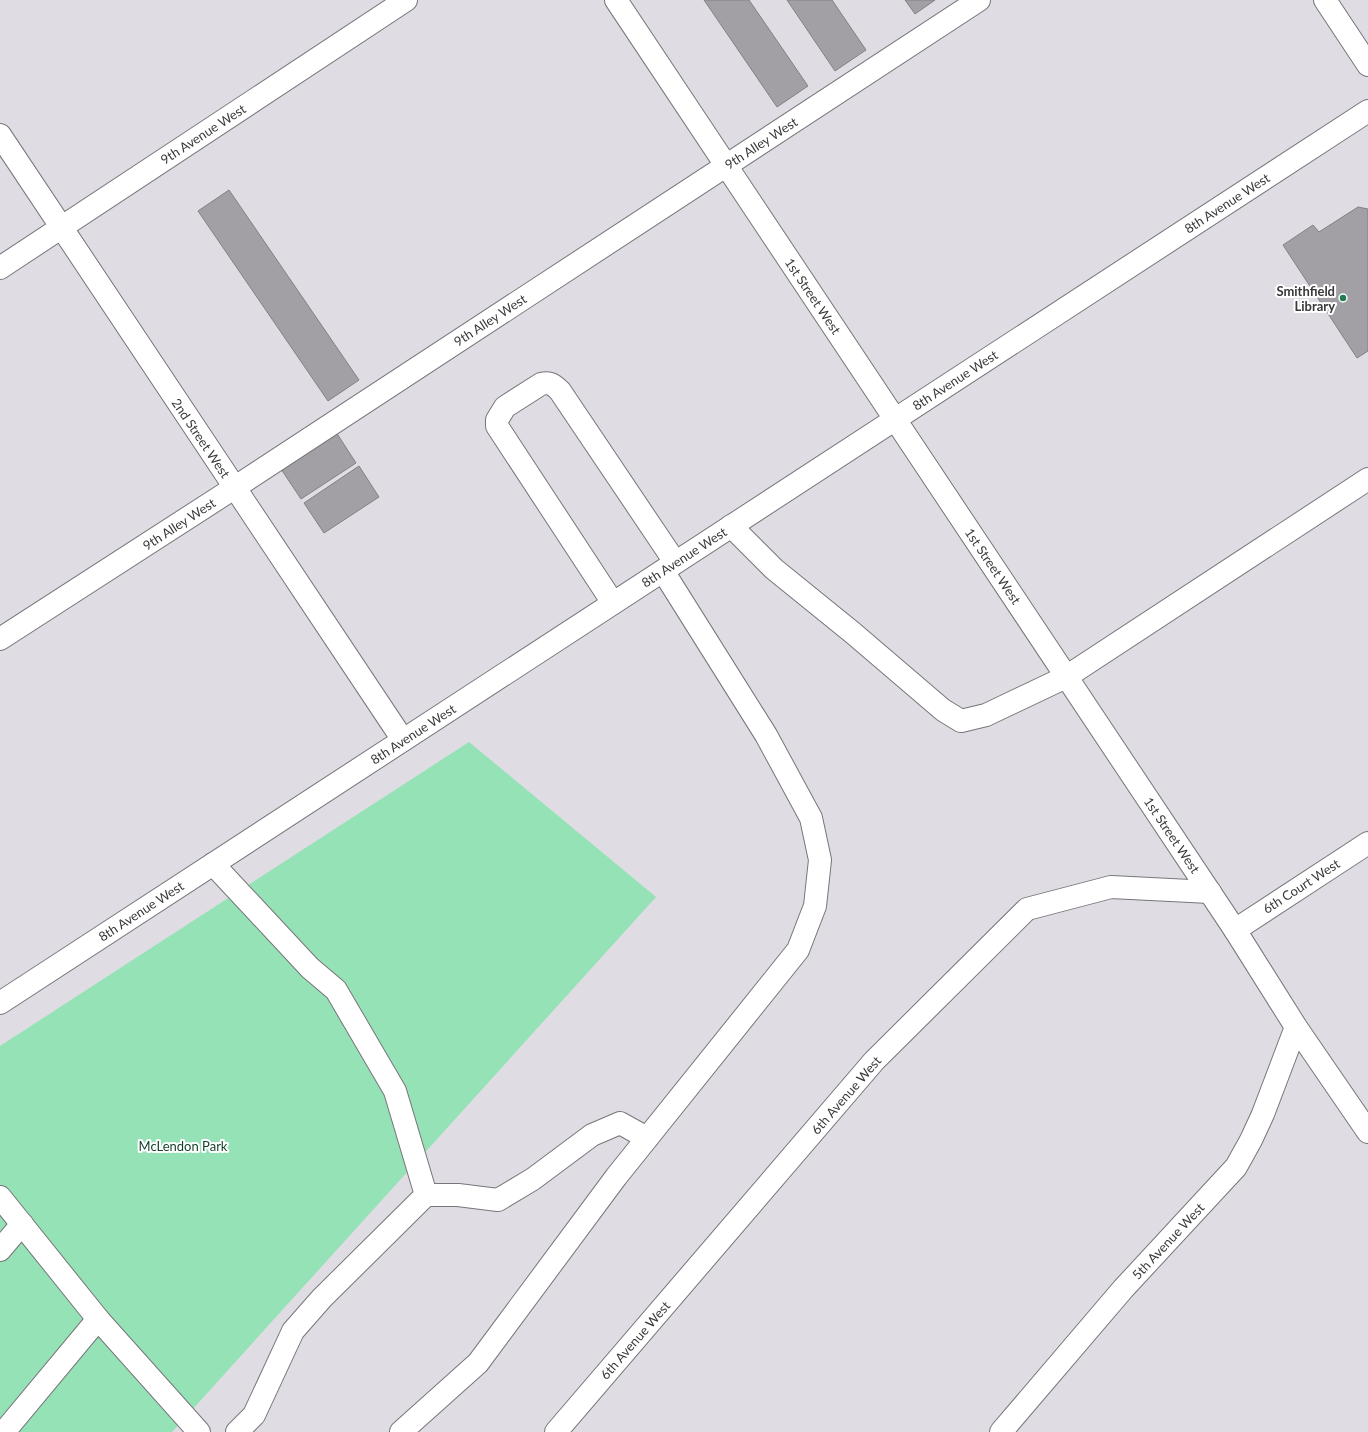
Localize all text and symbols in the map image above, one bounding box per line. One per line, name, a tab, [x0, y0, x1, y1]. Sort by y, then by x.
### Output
street label: 9th Avenue West	[157, 100, 249, 168]
street label: 9th Alley West	[722, 113, 801, 172]
street label: 8th Avenue West	[1181, 169, 1273, 237]
street label: 1st Street West	[782, 255, 845, 337]
place label: Smithfield Library	[1276, 283, 1335, 314]
street label: 9th Alley West	[451, 290, 530, 349]
marker: Smithfield Library	[1338, 293, 1348, 303]
street label: 8th Avenue West	[909, 346, 1001, 414]
street label: 2nd Street West	[168, 395, 234, 481]
street label: 9th Alley West	[140, 494, 219, 553]
street label: 8th Avenue West	[638, 523, 730, 591]
street label: 1st Street West	[962, 525, 1025, 607]
street label: 8th Avenue West	[367, 700, 459, 768]
street label: 1st Street West	[1141, 794, 1204, 876]
street label: 6th Court West	[1260, 855, 1343, 917]
street label: 8th Avenue West	[95, 877, 187, 945]
street label: 6th Avenue West	[808, 1052, 885, 1137]
park label: McLendon Park	[139, 1138, 228, 1154]
street label: 5th Avenue West	[1129, 1199, 1208, 1282]
street label: 6th Avenue West	[597, 1297, 674, 1382]

